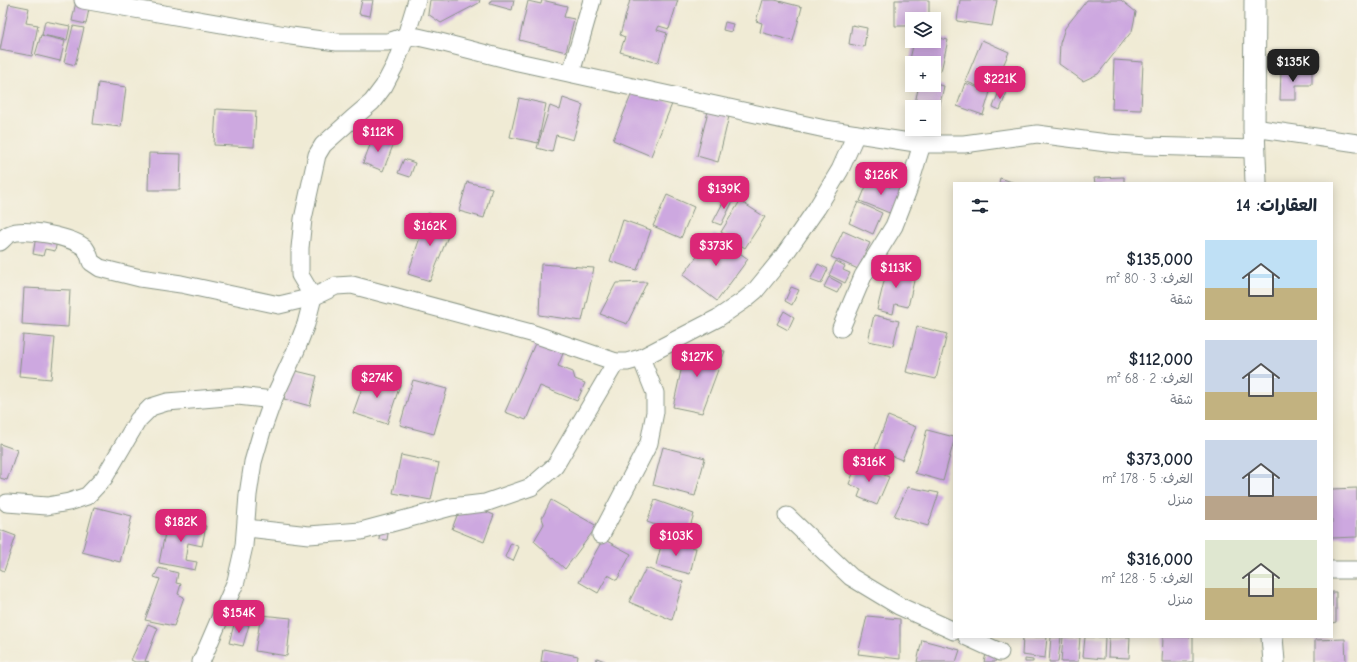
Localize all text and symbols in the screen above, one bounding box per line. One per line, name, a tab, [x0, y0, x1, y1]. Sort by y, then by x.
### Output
map controls	[905, 12, 941, 136]
button: layers	[905, 12, 941, 48]
pin: $135K	[1265, 49, 1321, 83]
text: $135K	[1276, 54, 1310, 69]
button: +	[905, 56, 941, 92]
pin: $221K	[972, 66, 1028, 100]
text: $221K	[983, 71, 1017, 86]
button: −	[905, 100, 941, 136]
pin: $112K	[350, 119, 406, 153]
text: $112K	[362, 124, 394, 139]
pin: $126K	[853, 162, 909, 196]
text: $126K	[864, 167, 898, 182]
pin: $139K	[696, 176, 752, 210]
text: $139K	[707, 181, 741, 196]
icon: filters	[969, 195, 991, 217]
text: العقارات: 14	[1236, 196, 1317, 215]
pin: $162K	[402, 213, 458, 247]
text: $162K	[413, 218, 447, 233]
pin: $373K	[688, 233, 744, 267]
text: $373K	[699, 238, 733, 253]
text: $135,000	[1126, 250, 1193, 269]
pin: $113K	[868, 255, 924, 289]
icon: home	[1237, 256, 1285, 304]
text: $113K	[880, 260, 912, 275]
text: الغرف: 3 · 80 m²	[1106, 271, 1193, 286]
text: شقة	[1170, 292, 1193, 307]
pin: $127K	[669, 344, 725, 378]
text: $127K	[681, 349, 713, 364]
text: $112,000	[1129, 350, 1193, 369]
icon: home	[1237, 356, 1285, 404]
pin: $274K	[349, 365, 405, 399]
text: $274K	[361, 370, 393, 385]
text: الغرف: 2 · 68 m²	[1106, 371, 1193, 386]
text: شقة	[1170, 392, 1193, 407]
pin: $316K	[841, 449, 897, 483]
text: $373,000	[1126, 450, 1193, 469]
text: $316K	[852, 454, 886, 469]
icon: home	[1237, 456, 1285, 504]
text: الغرف: 5 · 178 m²	[1102, 471, 1193, 486]
text: منزل	[1167, 492, 1193, 507]
pin: $182K	[153, 509, 209, 543]
text: $182K	[164, 514, 198, 529]
pin: $103K	[648, 523, 704, 557]
text: $103K	[659, 528, 693, 543]
text: $316,000	[1126, 550, 1193, 569]
icon: home	[1237, 556, 1285, 604]
text: الغرف: 5 · 128 m²	[1101, 571, 1193, 586]
text: منزل	[1167, 592, 1193, 607]
pin: $154K	[211, 600, 267, 634]
text: $154K	[222, 605, 256, 620]

